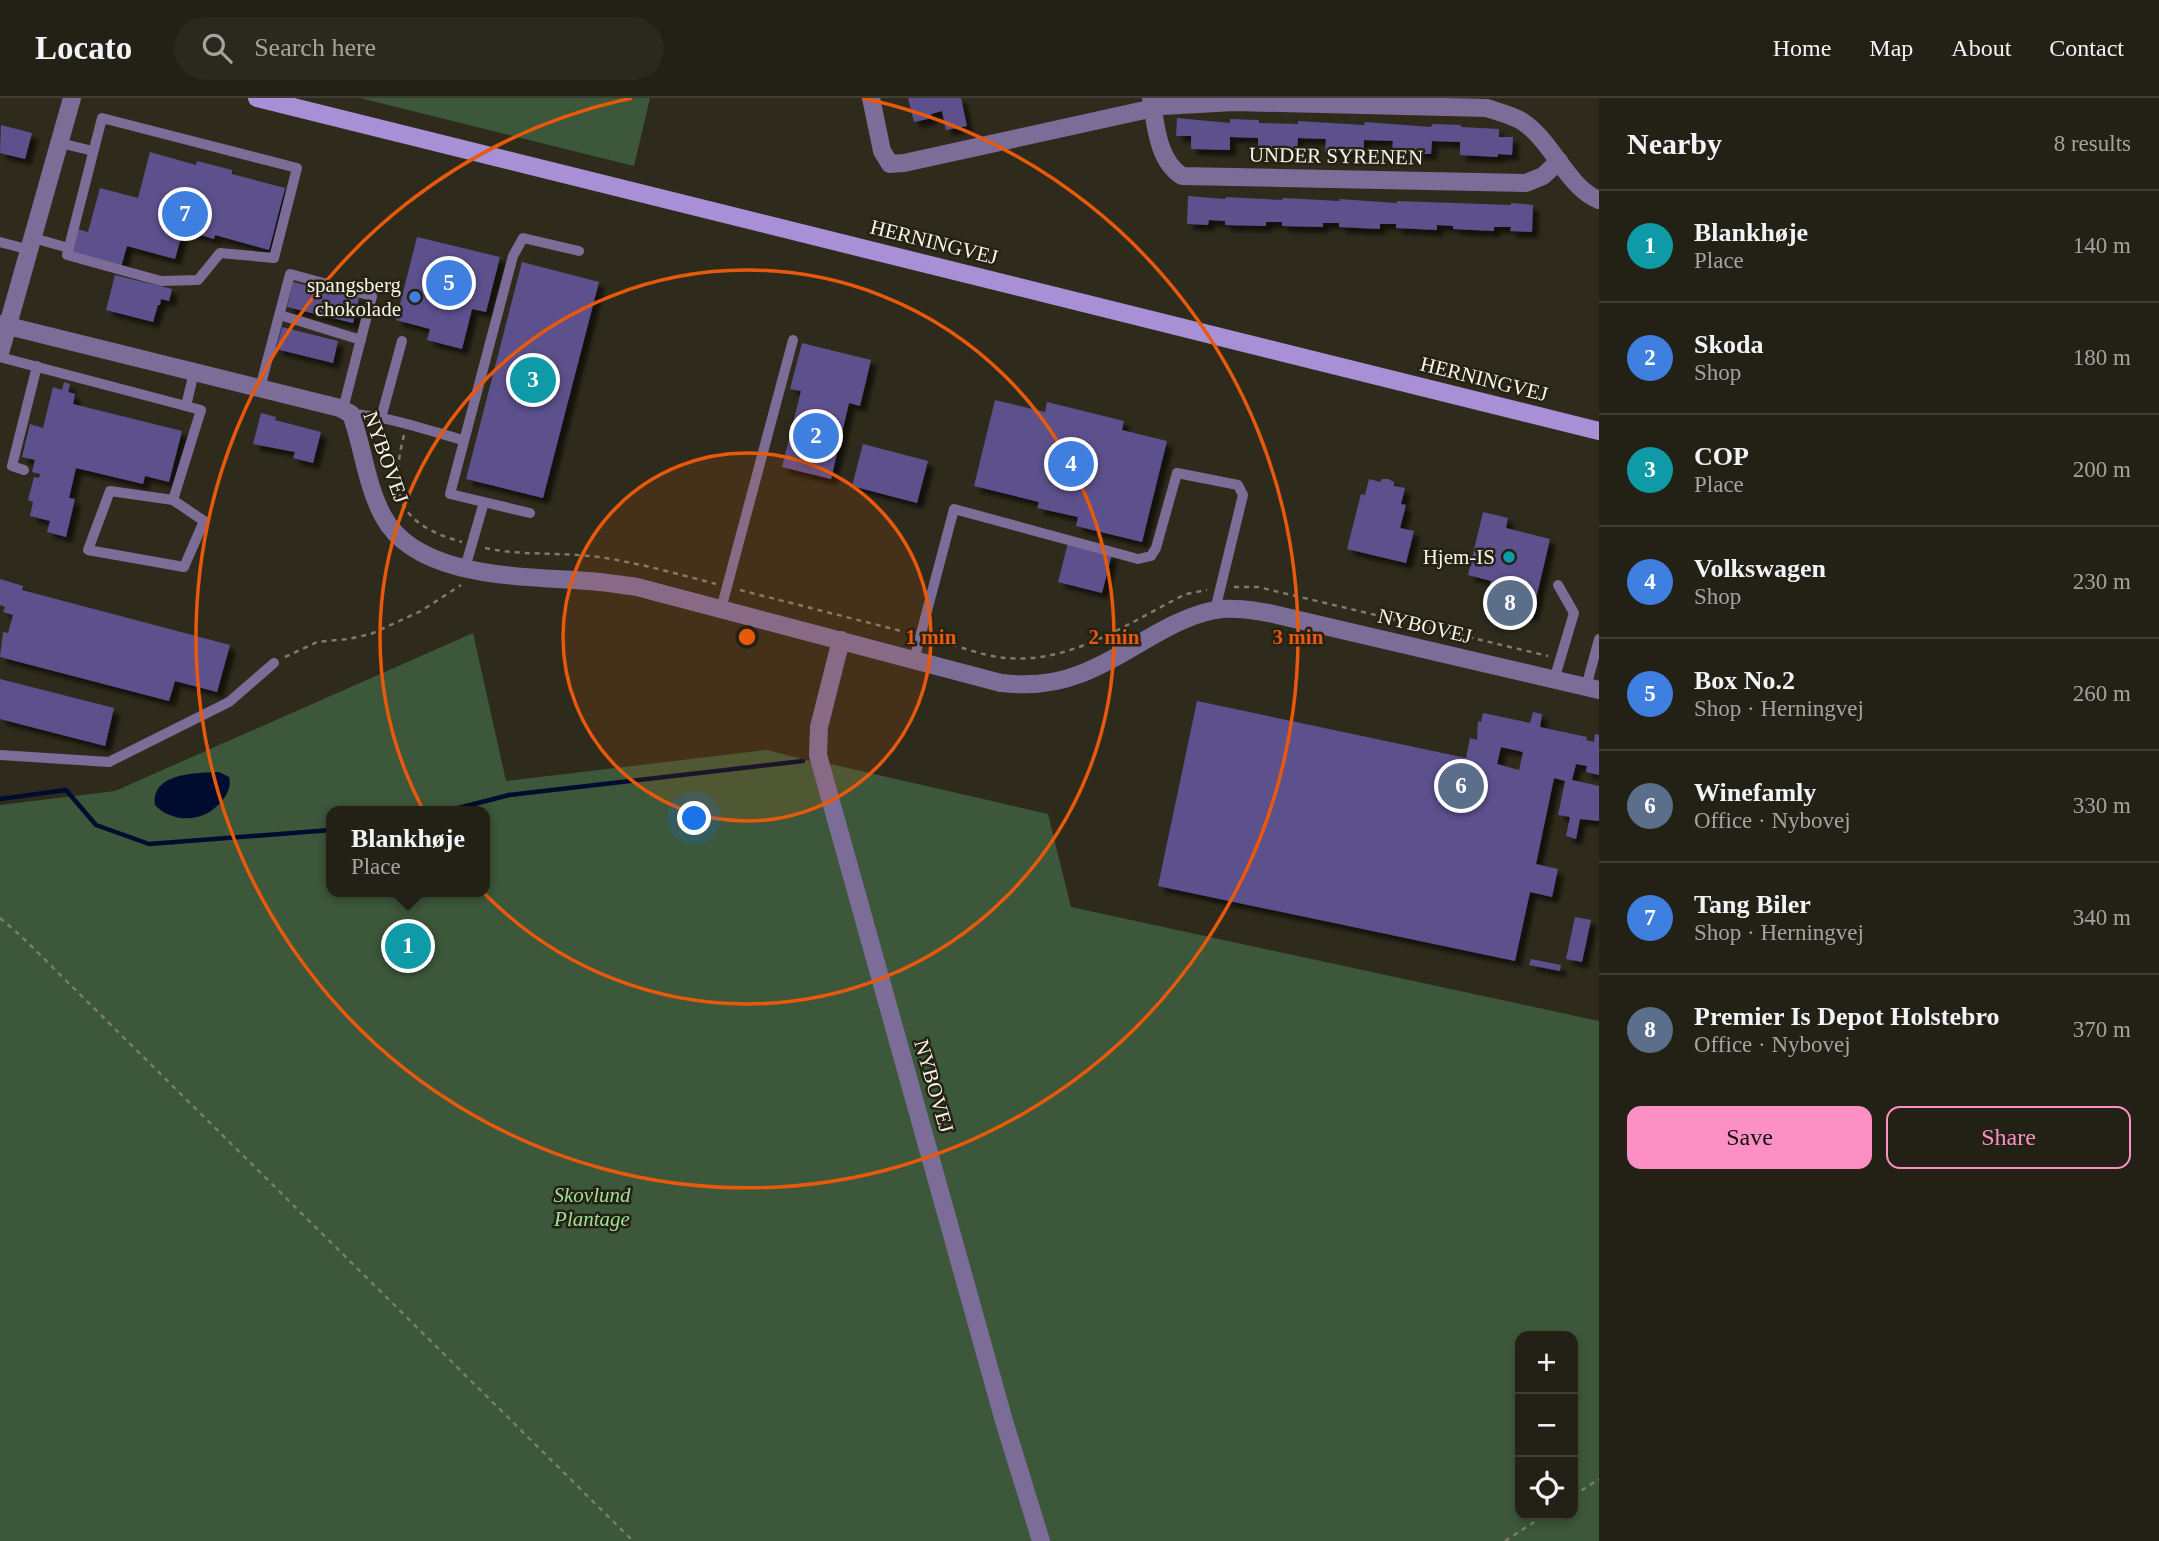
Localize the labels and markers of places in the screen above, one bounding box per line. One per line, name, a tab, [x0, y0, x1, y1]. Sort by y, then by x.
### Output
pin: 7	[162, 188, 208, 240]
pin: 5	[426, 257, 472, 309]
place label: spangsberg chokolade	[307, 273, 401, 321]
marker: spangsberg chokolade	[407, 289, 423, 305]
pin: 3	[510, 354, 556, 406]
pin: 2	[793, 410, 839, 462]
pin: 4	[1048, 438, 1094, 490]
place label: Hjem-IS	[1423, 545, 1495, 569]
marker: Hjem-IS	[1501, 549, 1517, 565]
pin: 8	[1487, 577, 1533, 629]
centre of rings	[735, 625, 759, 649]
pin: 6	[1438, 760, 1484, 812]
pin: 1	[385, 920, 431, 972]

